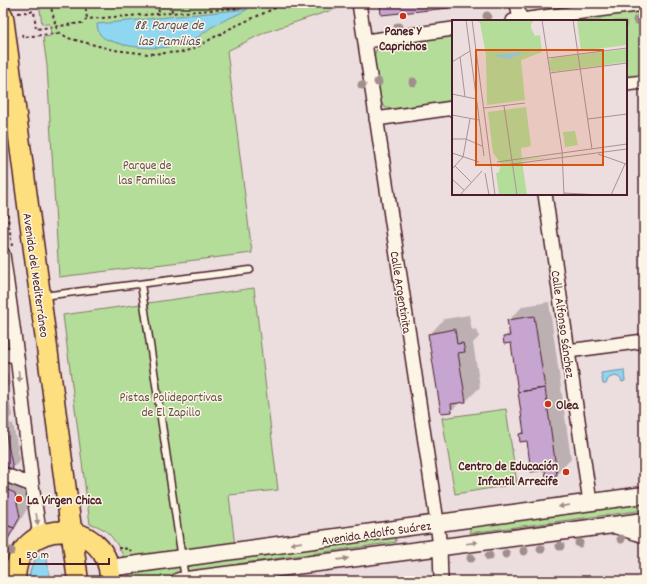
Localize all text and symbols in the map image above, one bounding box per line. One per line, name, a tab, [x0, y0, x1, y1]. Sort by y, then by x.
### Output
marker: Panes Y Caprichos	[398, 11, 408, 21]
water label: 88. Parque de las Familias	[134, 16, 204, 52]
inset map	[452, 20, 627, 195]
place label: Panes Y Caprichos	[379, 23, 428, 57]
park label: Parque de las Familias	[118, 157, 176, 191]
street label: Avenida del Mediterráneo	[16, 212, 53, 339]
street label: Calle Argentinita	[384, 250, 416, 336]
street label: Calle Alfonso Sánchez	[545, 269, 578, 379]
one-way arrow	[16, 370, 23, 382]
park label: Pistas Polideportivas de El Zapillo	[120, 389, 222, 423]
place label: Olea	[556, 397, 579, 416]
marker: Olea	[543, 399, 553, 409]
place label: Centro de Educación Infantil Arrecife	[458, 458, 558, 492]
marker: Centro de Educación Infantil Arrecife	[561, 467, 571, 477]
place label: La Virgen Chica	[27, 492, 102, 511]
marker: La Virgen Chica	[14, 494, 24, 504]
one-way arrow	[558, 503, 570, 509]
one-way arrow	[34, 513, 40, 525]
street label: Avenida Adolfo Suárez	[320, 517, 432, 552]
one-way arrow	[290, 539, 302, 546]
scale bar	[20, 540, 109, 566]
one-way arrow	[466, 540, 478, 546]
text: 50 m	[26, 547, 49, 564]
one-way arrow	[337, 556, 349, 563]

